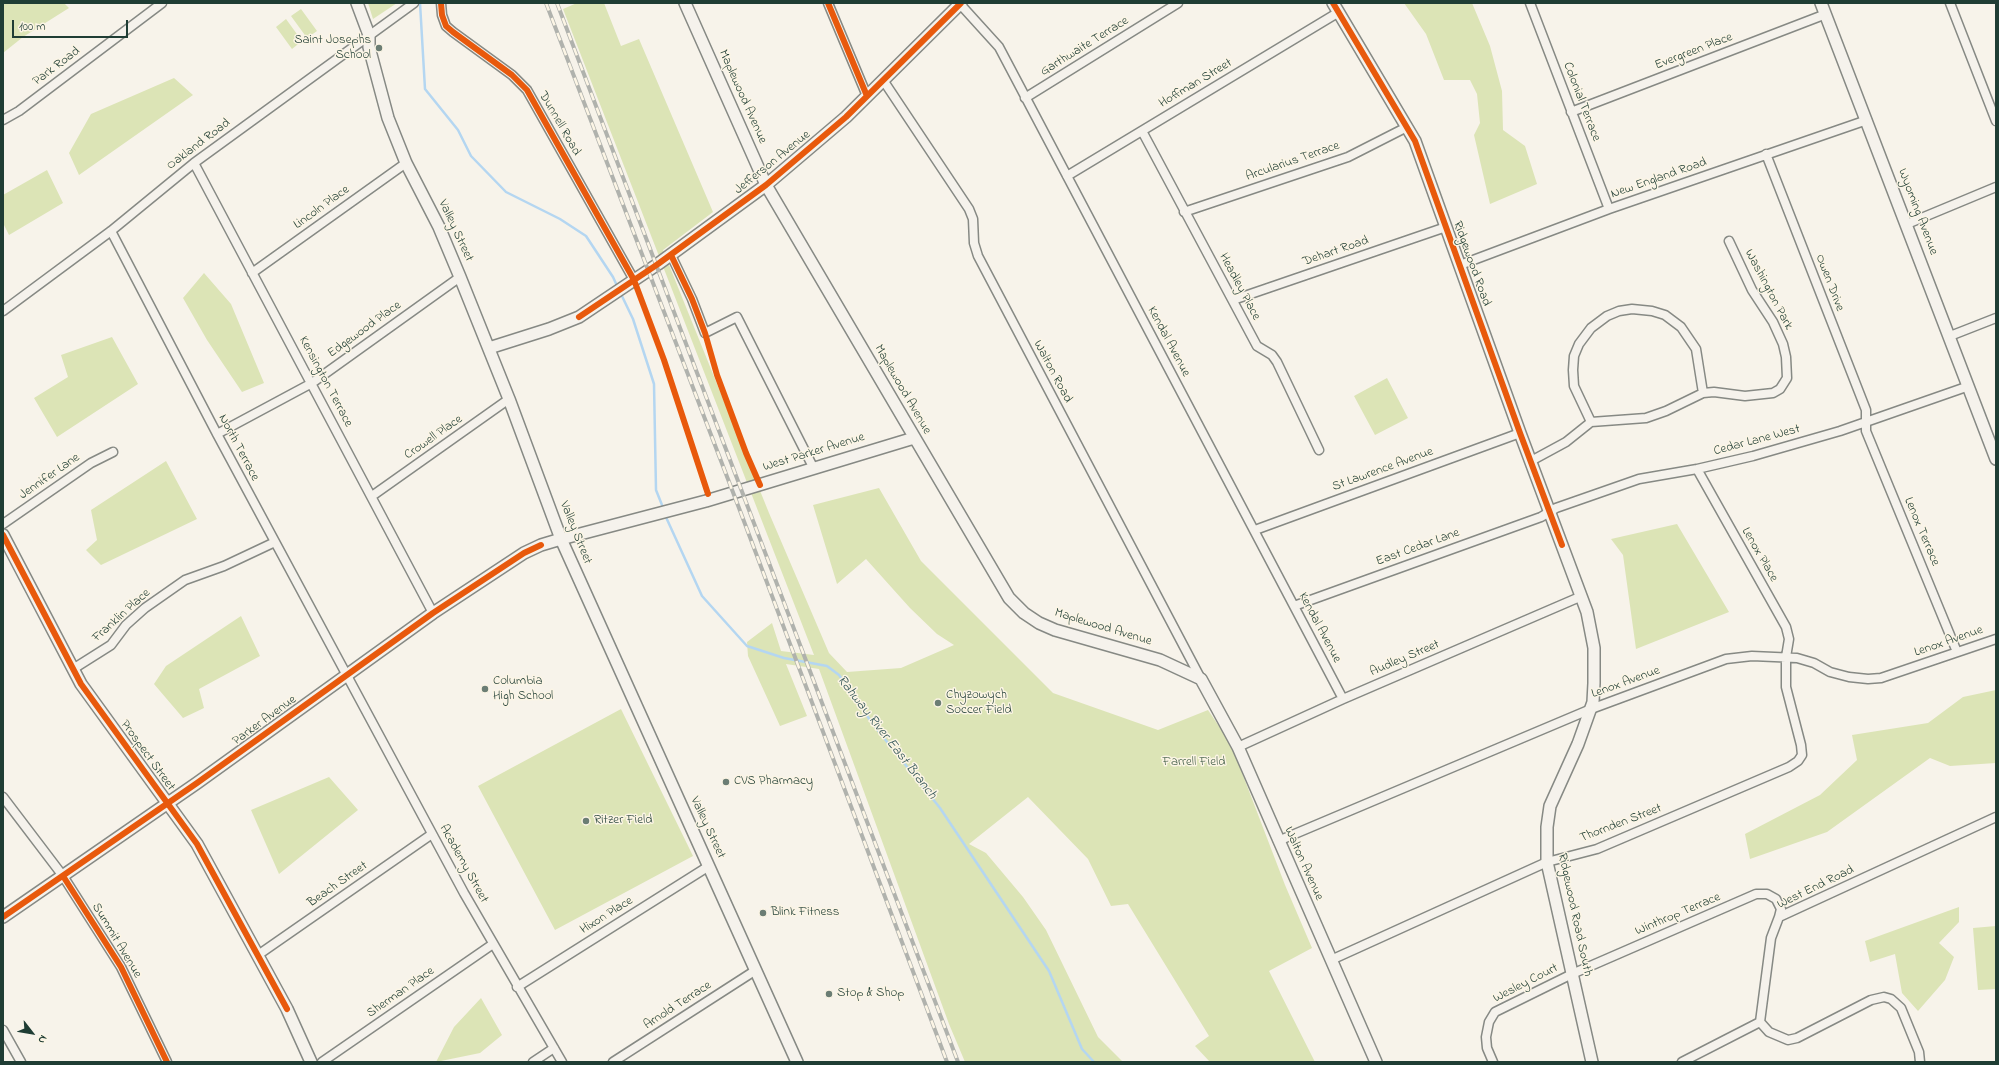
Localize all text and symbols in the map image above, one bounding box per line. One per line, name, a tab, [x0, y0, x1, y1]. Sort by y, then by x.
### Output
scale bar	[14, 12, 130, 38]
street label: Garthwaite Terrace	[1038, 14, 1132, 80]
text: 100 m	[19, 18, 46, 36]
street label: Evergreen Place	[1653, 30, 1735, 74]
place label: Saint Josephs School	[294, 33, 371, 64]
marker: Saint Josephs School	[374, 43, 384, 53]
street label: Park Road	[30, 44, 84, 90]
street label: Maplewood Avenue	[714, 48, 770, 146]
street label: Hoffman Street	[1157, 56, 1235, 112]
street label: Colonial Terrace	[1559, 60, 1603, 144]
street label: Dunnell Road	[534, 89, 584, 159]
street label: Oakland Road	[164, 116, 234, 174]
street label: Jefferson Avenue	[732, 128, 814, 198]
street label: Arcularius Terrace	[1244, 139, 1342, 185]
street label: New England Road	[1609, 155, 1709, 203]
street label: Wyoming Avenue	[1893, 167, 1941, 257]
street label: Lincoln Place	[291, 183, 353, 233]
street label: Valley Street	[434, 198, 476, 264]
street label: Ridgewood Road	[1448, 219, 1494, 309]
street label: Dehart Road	[1301, 233, 1371, 271]
street label: Washington Park	[1740, 247, 1796, 333]
street label: Headley Place	[1215, 251, 1263, 323]
street label: Owen Drive	[1811, 252, 1847, 314]
street label: Edgewood Place	[325, 298, 405, 362]
street label: Kendal Avenue	[1143, 304, 1193, 380]
street label: Kensington Terrace	[295, 334, 355, 430]
street label: Walton Road	[1029, 338, 1075, 406]
street label: Maplewood Avenue	[870, 342, 934, 438]
street label: North Terrace	[214, 412, 262, 484]
street label: Crowell Place	[402, 412, 466, 464]
street label: Cedar Lane West	[1712, 422, 1802, 460]
street label: West Parker Avenue	[761, 430, 867, 476]
street label: St Lawrence Avenue	[1330, 444, 1436, 496]
street label: Jennifer Lane	[17, 450, 83, 504]
street label: Lenox Terrace	[1900, 495, 1942, 569]
street label: Valley Street	[555, 499, 595, 567]
street label: Lenox Place	[1737, 525, 1781, 585]
street label: East Cedar Lane	[1374, 526, 1462, 570]
street label: Franklin Place	[90, 586, 154, 646]
street label: Kendal Avenue	[1294, 590, 1344, 666]
street label: Maplewood Avenue	[1052, 606, 1154, 650]
street label: Lenox Avenue	[1913, 623, 1985, 661]
street label: Audley Street	[1368, 637, 1442, 681]
street label: Lenox Avenue	[1590, 663, 1662, 703]
water label: Rahway River East Branch	[832, 673, 940, 803]
place label: Columbia High School	[493, 674, 553, 705]
marker: Columbia High School	[480, 684, 490, 694]
place label: Chyzowych Soccer Field	[946, 688, 1012, 719]
street label: Parker Avenue	[230, 693, 300, 749]
marker: Chyzowych Soccer Field	[933, 698, 943, 708]
street label: Prospect Street	[116, 718, 178, 794]
park label: Farrell Field	[1162, 755, 1226, 771]
place label: CVS Pharmacy	[734, 774, 813, 790]
marker: CVS Pharmacy	[721, 777, 731, 787]
street label: Valley Street	[686, 795, 728, 861]
street label: Thornden Street	[1578, 801, 1664, 847]
place label: Ritzer Field	[594, 813, 653, 829]
marker: Ritzer Field	[581, 816, 591, 826]
street label: Academy Street	[435, 822, 491, 906]
street label: Walton Avenue	[1280, 825, 1326, 903]
street label: Ridgewood Road South	[1553, 852, 1595, 978]
street label: Beach Street	[305, 859, 371, 911]
street label: West End Road	[1775, 863, 1857, 913]
street label: Winthrop Terrace	[1633, 890, 1723, 940]
street label: Hixon Place	[578, 894, 636, 938]
street label: Summit Avenue	[87, 901, 145, 981]
place label: Blink Fitness	[771, 905, 839, 921]
marker: Blink Fitness	[758, 908, 768, 918]
street label: Wesley Court	[1491, 961, 1561, 1007]
street label: Sherman Place	[364, 964, 438, 1022]
street label: Arnold Terrace	[641, 978, 715, 1034]
place label: Stop & Shop	[837, 986, 904, 1002]
marker: Stop & Shop	[824, 989, 834, 999]
north arrow	[12, 1013, 52, 1053]
text: N	[34, 1032, 51, 1046]

